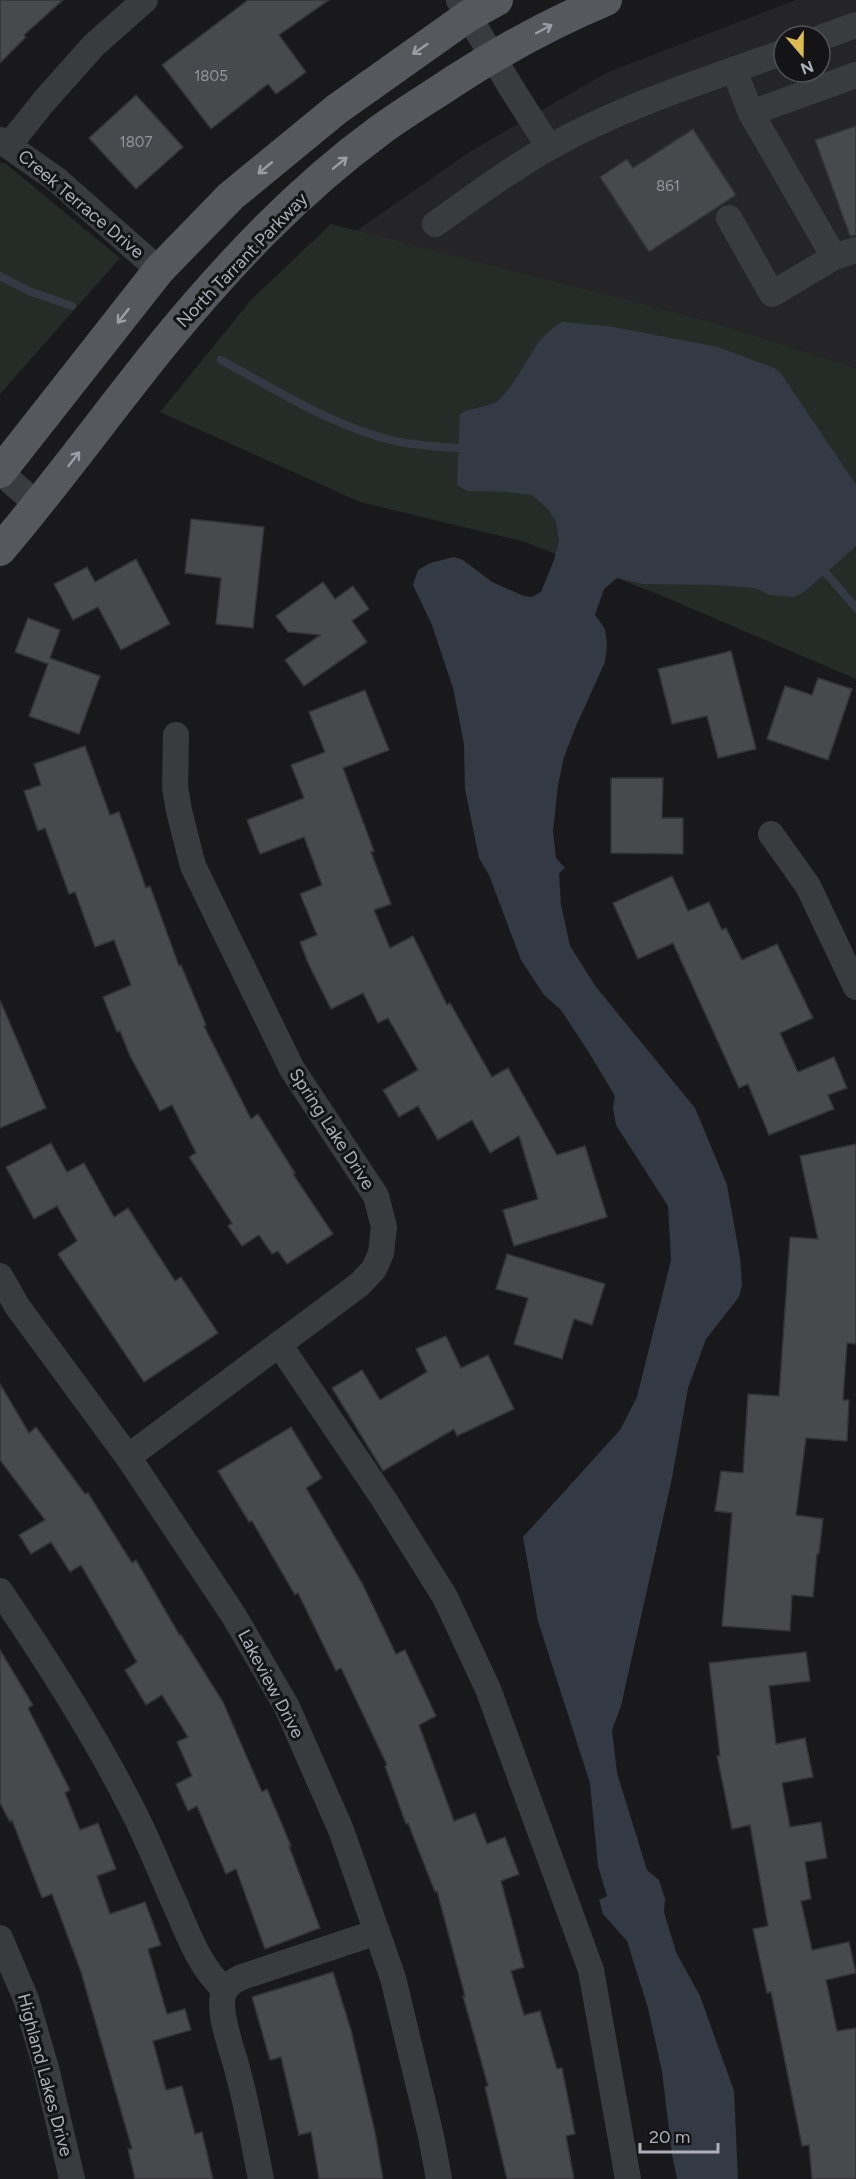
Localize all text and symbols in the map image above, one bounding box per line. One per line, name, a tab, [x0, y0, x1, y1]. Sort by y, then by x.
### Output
one-way arrow	[534, 23, 552, 34]
north arrow	[772, 24, 832, 84]
one-way arrow	[412, 43, 429, 56]
text: N	[798, 57, 816, 79]
house number: 1805	[194, 67, 228, 85]
house number: 1807	[119, 133, 153, 151]
street label: Creek Terrace Drive	[14, 145, 149, 263]
one-way arrow	[332, 156, 348, 169]
one-way arrow	[258, 161, 274, 174]
house number: 861	[656, 177, 680, 195]
street label: North Tarrant Parkway	[172, 188, 312, 332]
one-way arrow	[117, 308, 130, 324]
one-way arrow	[67, 451, 80, 467]
street label: Spring Lake Drive	[285, 1064, 379, 1194]
street label: Lakeview Drive	[233, 1626, 309, 1742]
street label: Highland Lakes Drive	[13, 1991, 77, 2159]
scale bar	[640, 2116, 718, 2154]
text: 20 m	[649, 2126, 690, 2148]

